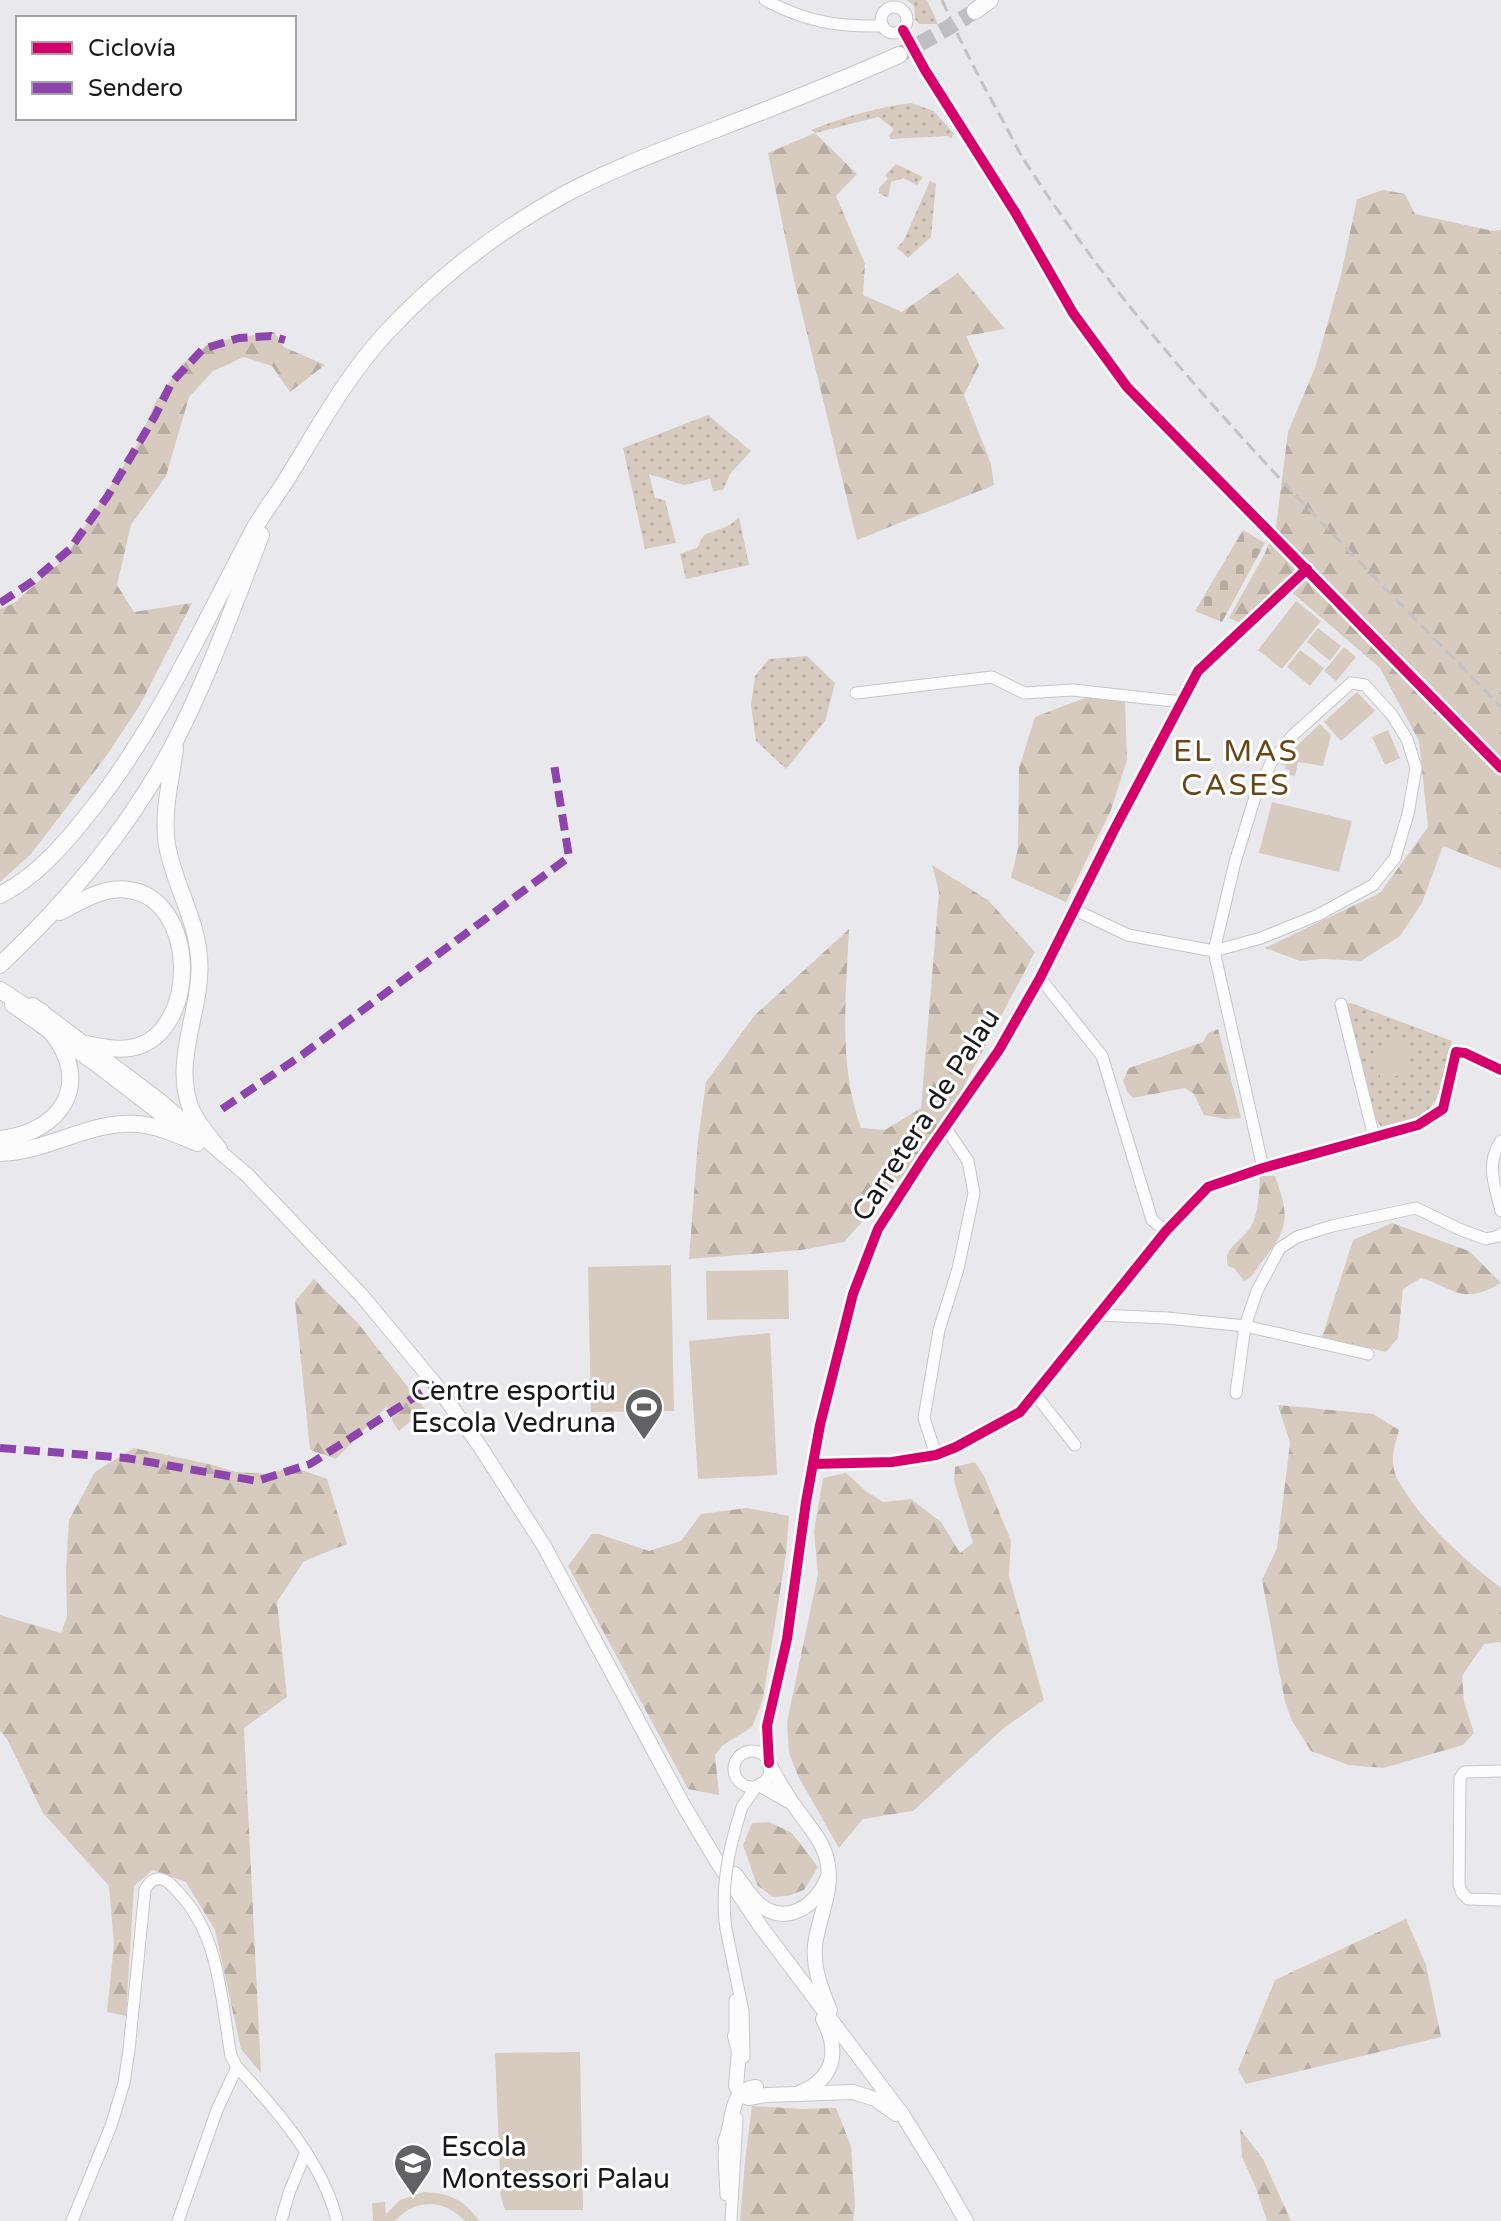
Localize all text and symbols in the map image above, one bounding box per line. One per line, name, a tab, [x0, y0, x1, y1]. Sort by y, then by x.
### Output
legend	[16, 16, 296, 120]
text: Ciclovía	[88, 34, 176, 63]
text: Sendero	[88, 74, 183, 103]
district label: EL MAS CASES	[1173, 733, 1299, 804]
street label: Carretera de Palau	[845, 1002, 1007, 1228]
place label: Centre esportiu Escola Vedruna	[411, 1374, 616, 1440]
sports icon: Centre esportiu Escola Vedruna	[623, 1386, 665, 1441]
place label: Escola Montessori Palau	[441, 2130, 670, 2196]
school or university icon: Escola Montessori Palau	[392, 2142, 434, 2197]

